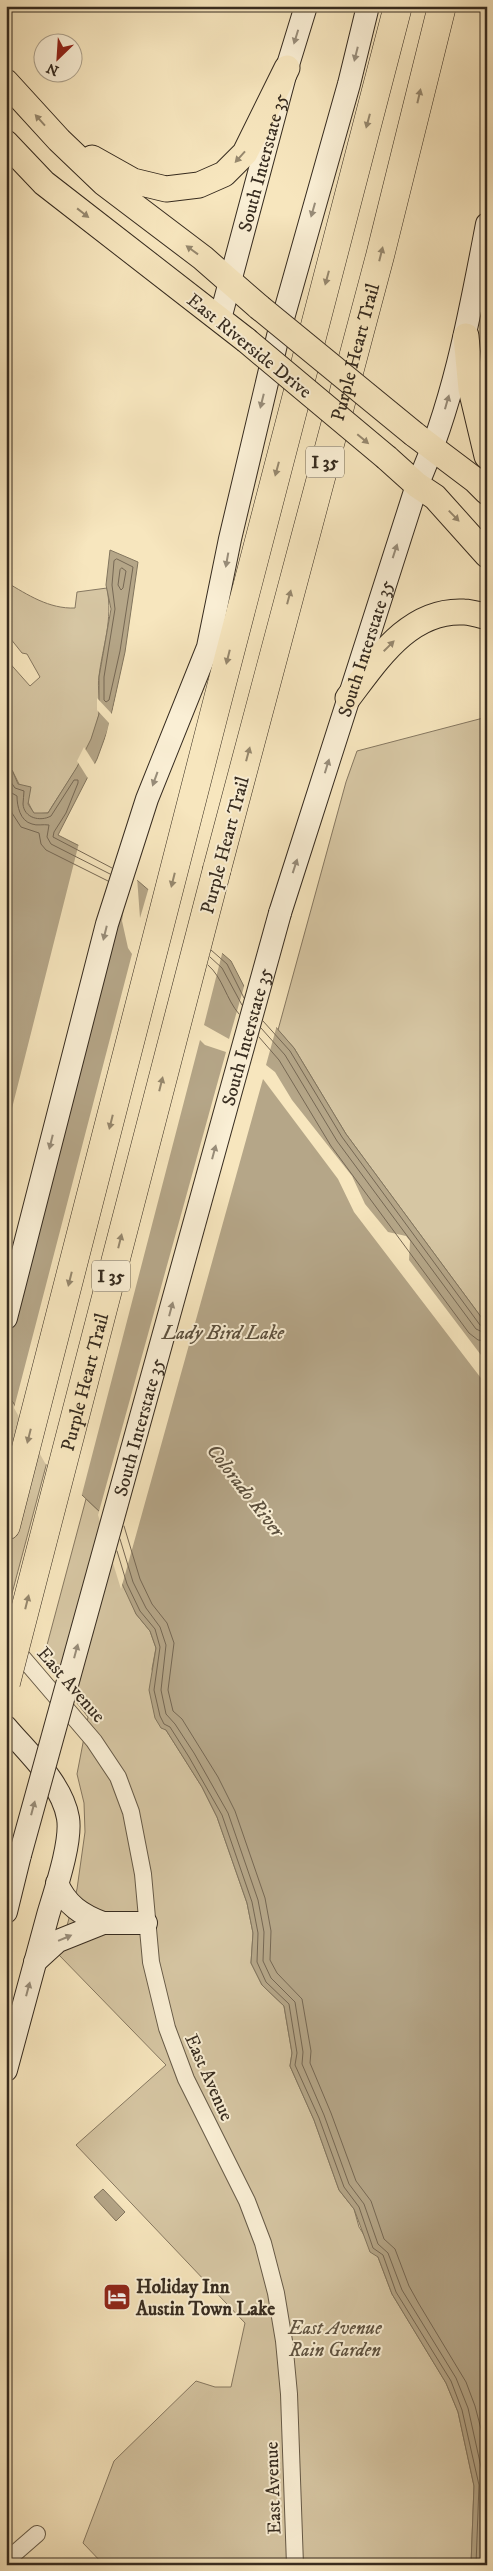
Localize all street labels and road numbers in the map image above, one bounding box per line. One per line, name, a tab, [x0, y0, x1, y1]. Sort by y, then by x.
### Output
street label: South Interstate 35	[234, 91, 293, 235]
street label: Purple Heart Trail	[327, 281, 385, 424]
street label: East Riverside Drive	[182, 289, 316, 404]
road number: I 35	[306, 447, 344, 478]
street label: South Interstate 35	[334, 577, 399, 720]
street label: Purple Heart Trail	[196, 774, 255, 917]
street label: South Interstate 35	[217, 965, 278, 1109]
road number: I 35	[92, 1260, 130, 1292]
street label: Purple Heart Trail	[57, 1311, 114, 1454]
street label: South Interstate 35	[110, 1355, 170, 1499]
street label: East Avenue	[32, 1642, 110, 1728]
street label: East Avenue	[179, 2031, 238, 2125]
street label: East Avenue	[260, 2441, 287, 2535]

